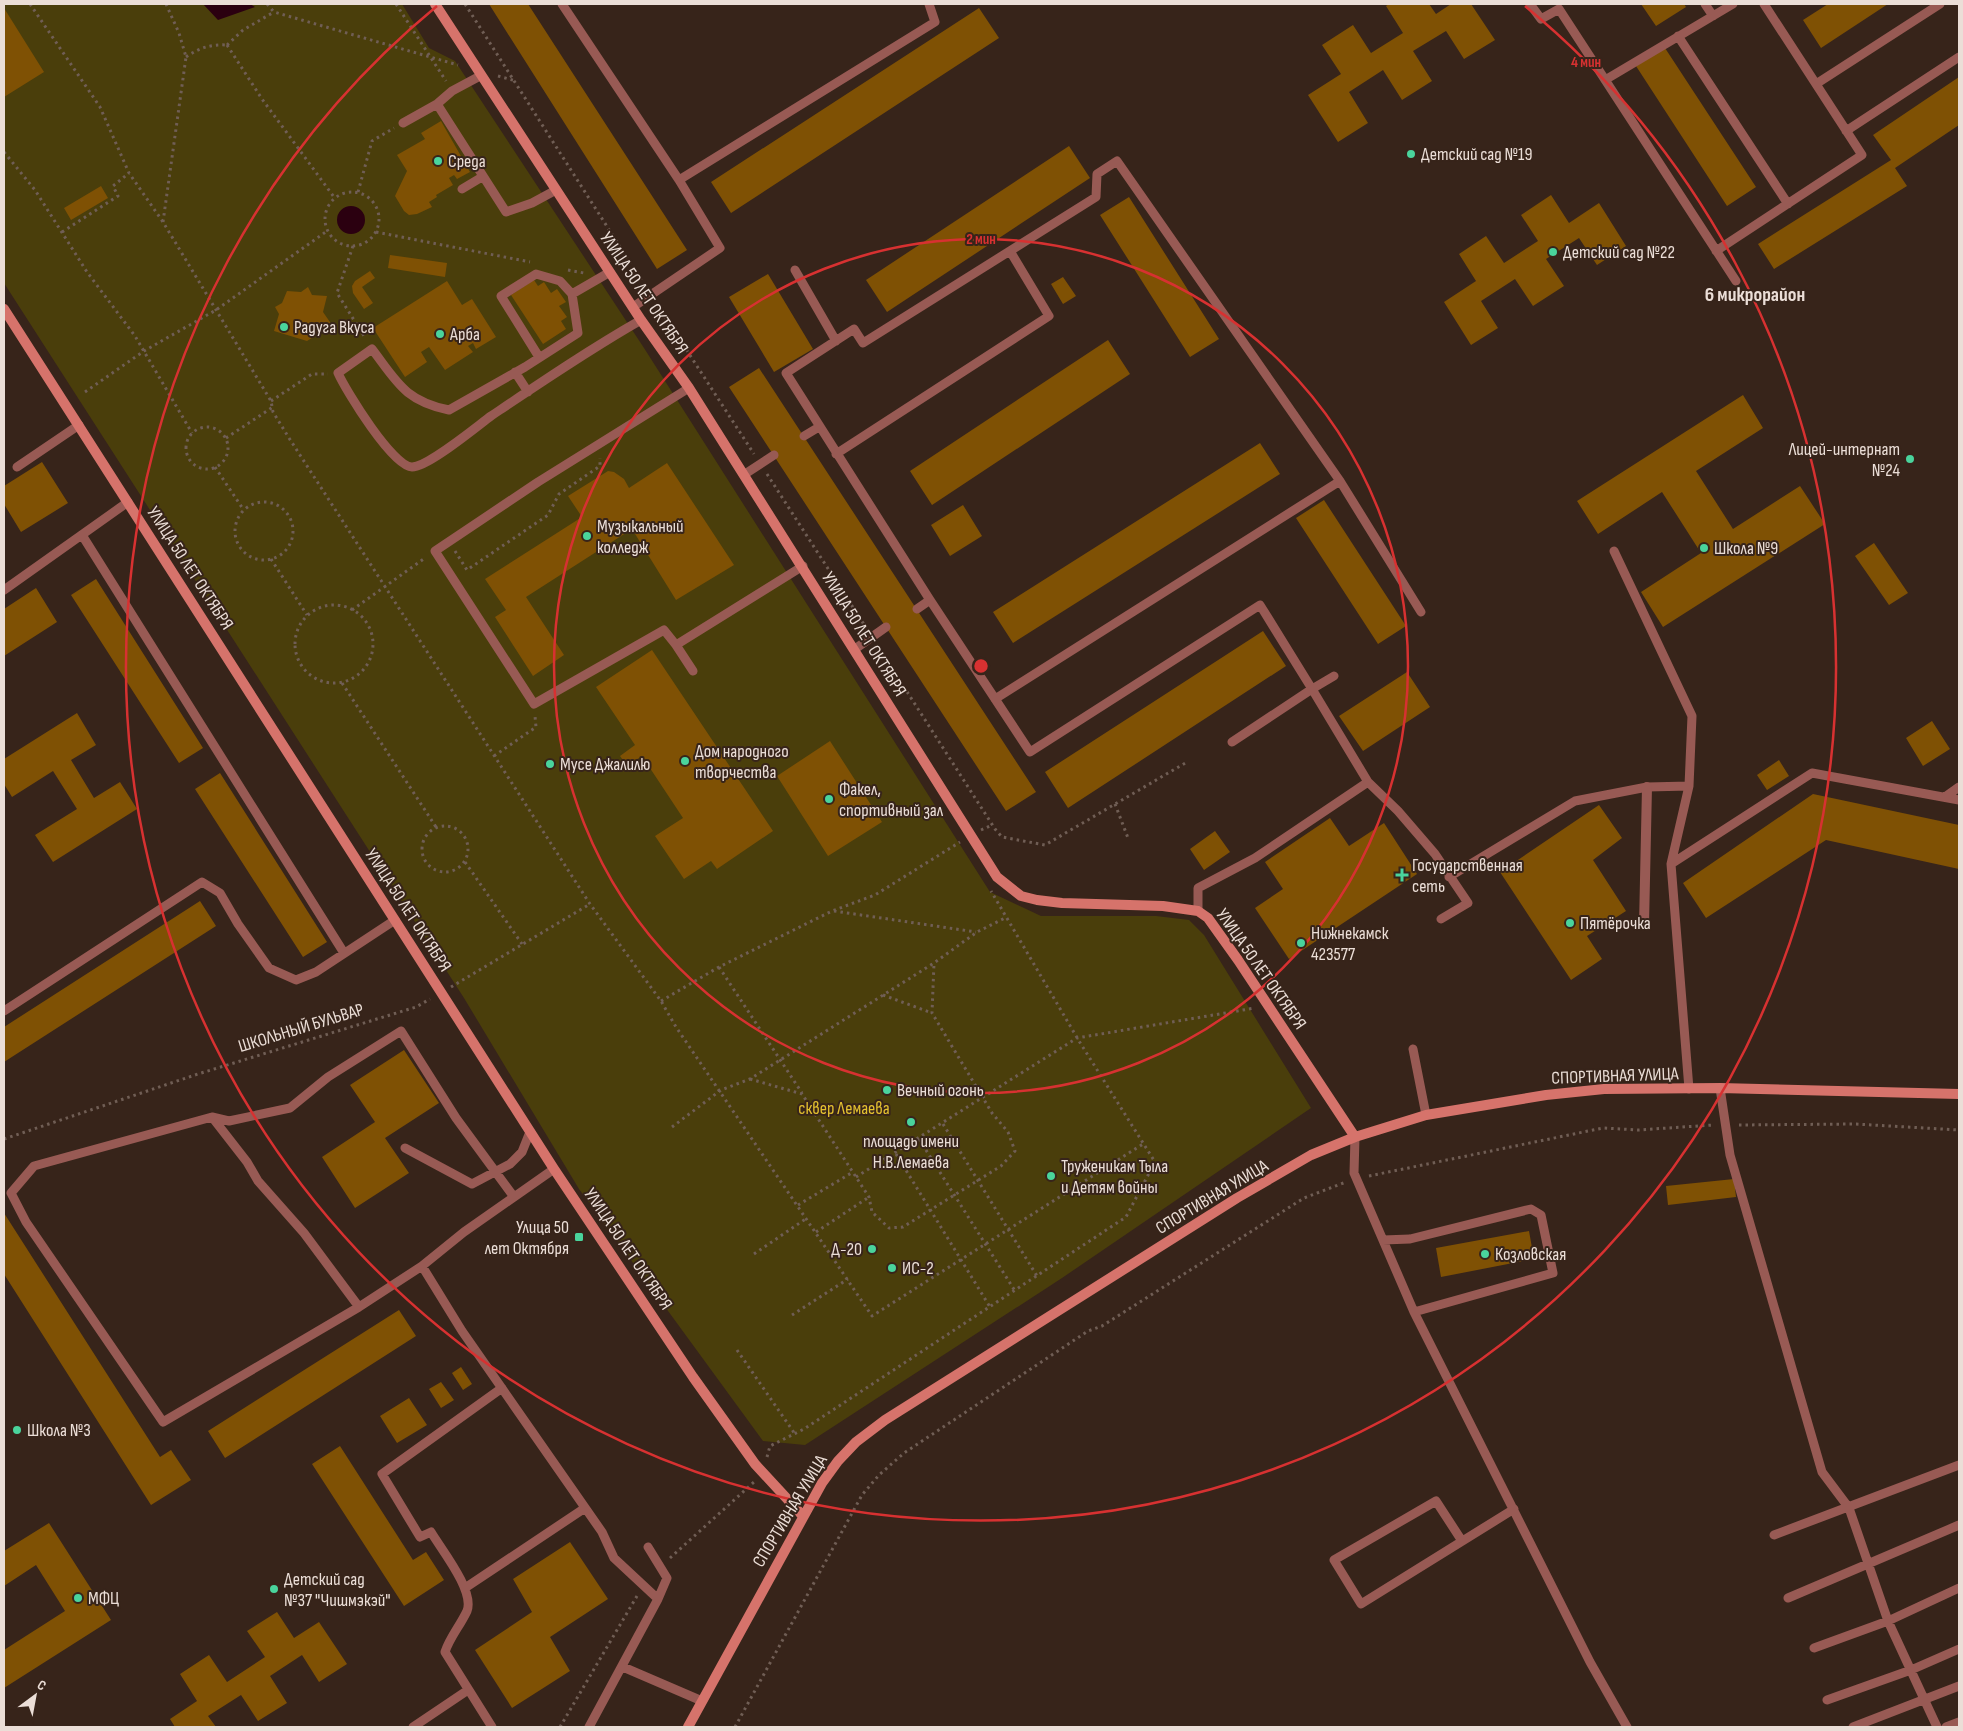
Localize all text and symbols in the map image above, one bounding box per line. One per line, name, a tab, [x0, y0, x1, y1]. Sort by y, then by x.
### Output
text: 4 мин	[1571, 53, 1601, 72]
place label: Детский сад №19	[1421, 144, 1532, 165]
marker: Детский сад №19	[1405, 148, 1417, 160]
place label: Среда	[448, 151, 486, 172]
marker: Среда	[432, 155, 444, 167]
street label: УЛИЦА 50 ЛЕТ ОКТЯБРЯ	[595, 228, 693, 358]
text: 2 мин	[966, 230, 996, 249]
place label: Детский сад №22	[1563, 242, 1675, 263]
marker: Детский сад №22	[1547, 246, 1559, 258]
district label: 6 микрорайон	[1705, 283, 1805, 307]
place label: Радуга Вкуса	[294, 317, 375, 338]
marker: Радуга Вкуса	[278, 321, 290, 333]
place label: Арба	[449, 324, 480, 345]
marker: Арба	[434, 328, 446, 340]
place label: Лицей-интернат №24	[1788, 439, 1900, 481]
marker: Лицей-интернат №24	[1904, 453, 1916, 465]
street label: УЛИЦА 50 ЛЕТ ОКТЯБРЯ	[142, 502, 238, 634]
place label: Музыкальный колледж	[597, 516, 684, 558]
marker: Музыкальный колледж	[581, 530, 593, 542]
place label: Школа №9	[1714, 538, 1778, 559]
marker: Школа №9	[1698, 542, 1710, 554]
street label: УЛИЦА 50 ЛЕТ ОКТЯБРЯ	[817, 568, 911, 700]
centre of rings	[972, 657, 990, 675]
place label: Дом народного творчества	[695, 741, 789, 783]
place label: Мусе Джалилю	[560, 754, 651, 775]
marker: Дом народного творчества	[679, 755, 691, 767]
marker: Мусе Джалилю	[544, 758, 556, 770]
place label: Факел, спортивный зал	[839, 779, 944, 821]
marker: Факел, спортивный зал	[823, 793, 835, 805]
street label: УЛИЦА 50 ЛЕТ ОКТЯБРЯ	[360, 844, 456, 976]
place label: Государственная сеть	[1412, 855, 1523, 897]
marker: Государственная сеть	[1396, 869, 1408, 881]
street label: УЛИЦА 50 ЛЕТ ОКТЯБРЯ	[1211, 905, 1311, 1033]
place label: Пятёрочка	[1580, 913, 1651, 934]
marker: Пятёрочка	[1564, 917, 1576, 929]
place label: Нижнекамск 423577	[1311, 923, 1389, 965]
marker: Нижнекамск 423577	[1295, 937, 1307, 949]
street label: ШКОЛЬНЫЙ БУЛЬВАР	[236, 999, 367, 1057]
street label: СПОРТИВНАЯ УЛИЦА	[1551, 1063, 1679, 1089]
place label: Вечный огонь	[897, 1080, 984, 1101]
marker: Вечный огонь	[881, 1084, 893, 1096]
park label: сквер Лемаева	[798, 1098, 890, 1119]
marker: площадь имени Н.В.Лемаева	[905, 1116, 917, 1128]
place label: площадь имени Н.В.Лемаева	[863, 1131, 959, 1173]
street label: СПОРТИВНАЯ УЛИЦА	[1152, 1155, 1272, 1239]
place label: Труженикам Тыла и Детям войны	[1061, 1156, 1168, 1198]
marker: Труженикам Тыла и Детям войны	[1045, 1170, 1057, 1182]
street label: УЛИЦА 50 ЛЕТ ОКТЯБРЯ	[579, 1184, 677, 1314]
place label: Улица 50 лет Октября	[485, 1217, 569, 1259]
marker: Улица 50 лет Октября	[573, 1231, 585, 1243]
place label: Д-20	[831, 1239, 862, 1260]
marker: Д-20	[866, 1243, 878, 1255]
place label: Козловская	[1495, 1244, 1566, 1265]
marker: Козловская	[1479, 1248, 1491, 1260]
place label: ИС-2	[902, 1258, 934, 1279]
marker: ИС-2	[886, 1262, 898, 1274]
place label: Школа №3	[27, 1420, 91, 1441]
marker: Школа №3	[11, 1424, 23, 1436]
street label: СПОРТИВНАЯ УЛИЦА	[748, 1451, 832, 1571]
place label: Детский сад №37 "Чишмэкэй"	[284, 1569, 391, 1611]
marker: Детский сад №37 "Чишмэкэй"	[268, 1583, 280, 1595]
place label: МФЦ	[88, 1588, 119, 1609]
marker: МФЦ	[72, 1592, 84, 1604]
north arrow	[10, 1671, 60, 1721]
text: С	[34, 1676, 49, 1695]

